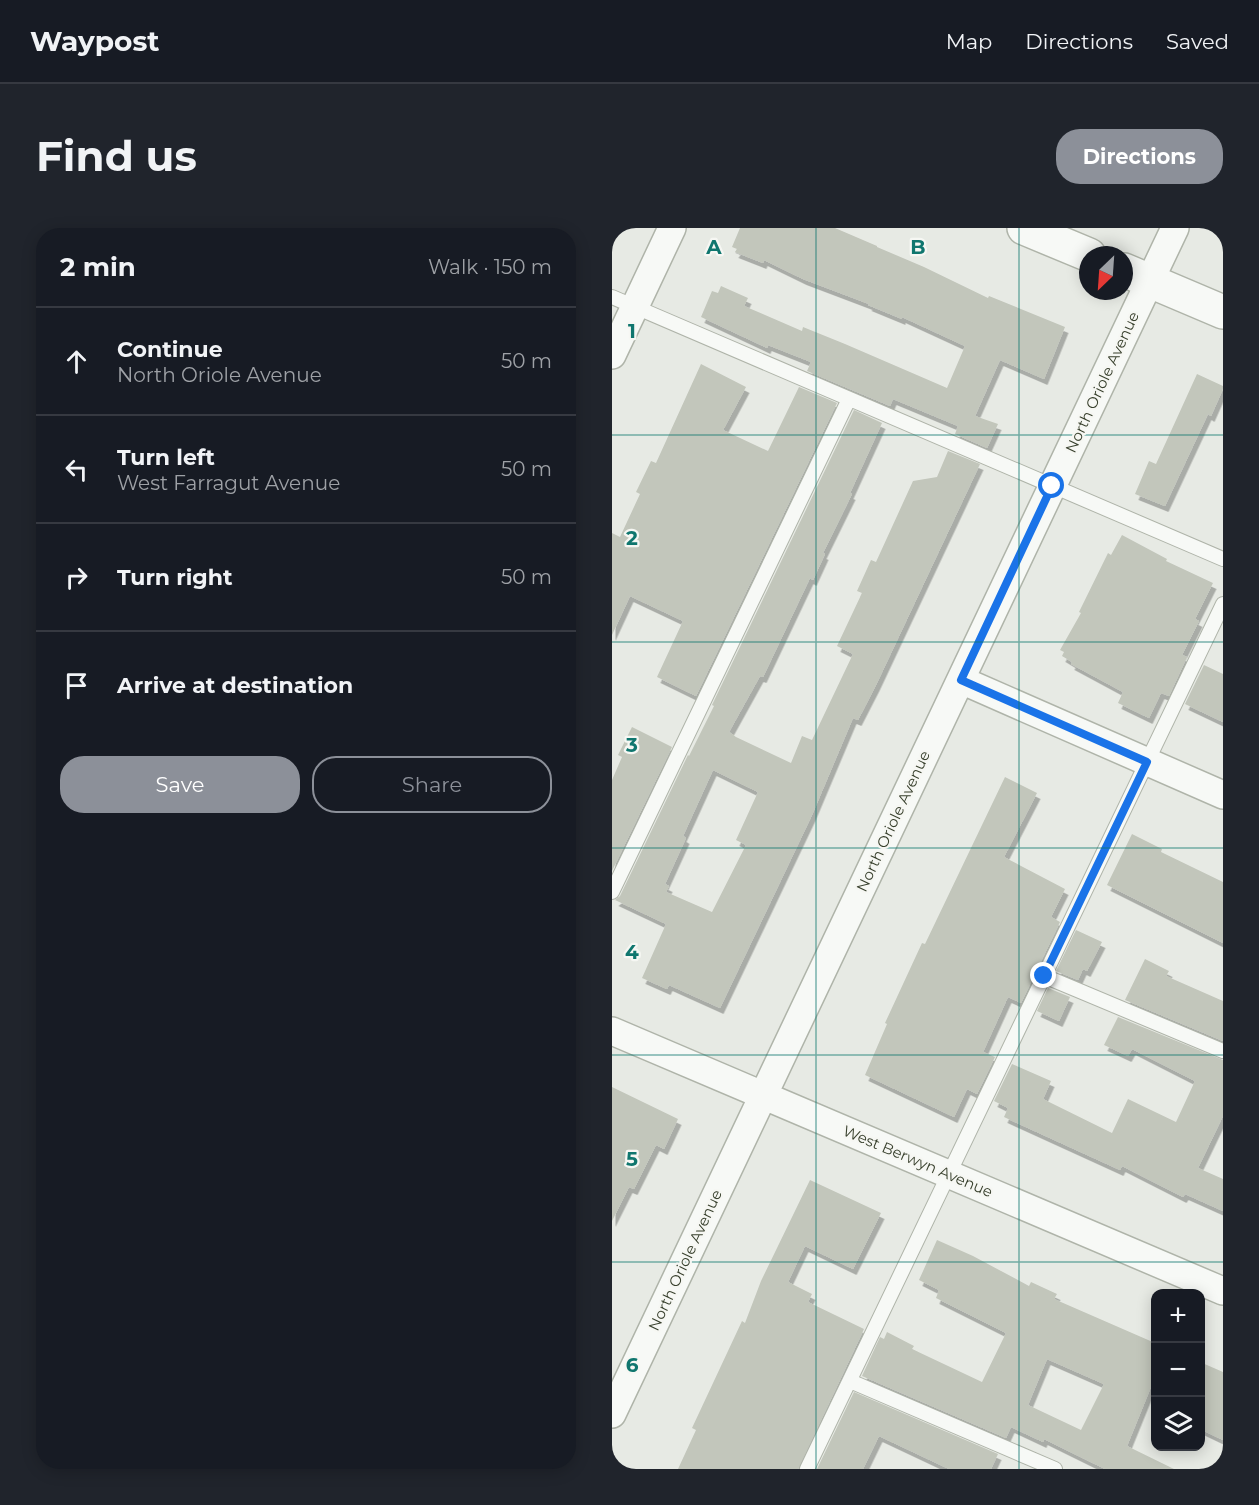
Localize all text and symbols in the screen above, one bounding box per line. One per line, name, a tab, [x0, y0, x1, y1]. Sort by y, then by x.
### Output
text: Waypost	[30, 24, 160, 58]
text: Map	[946, 29, 992, 54]
text: Directions	[1025, 29, 1133, 54]
text: Saved	[1166, 29, 1229, 54]
button: Directions	[1056, 129, 1223, 184]
text: Find us	[36, 130, 197, 182]
text: A	[705, 235, 722, 259]
text: B	[910, 235, 926, 259]
north arrow	[1079, 246, 1133, 300]
text: 2 min	[60, 251, 136, 283]
text: Walk · 150 m	[428, 255, 552, 279]
street label: North Oriole Avenue	[1061, 308, 1143, 456]
text: 1	[628, 319, 636, 343]
text: Continue	[117, 336, 223, 363]
icon: ahead	[60, 345, 93, 378]
text: 50 m	[501, 349, 552, 373]
text: North Oriole Avenue	[117, 363, 322, 387]
text: Turn left	[117, 444, 215, 471]
icon: left	[60, 453, 93, 486]
text: 50 m	[501, 457, 552, 481]
text: West Farragut Avenue	[117, 471, 340, 495]
route start	[1038, 472, 1064, 498]
text: 2	[626, 526, 638, 550]
icon: right	[60, 561, 93, 594]
text: Turn right	[117, 564, 232, 591]
text: 50 m	[501, 565, 552, 589]
icon: arrive	[60, 669, 93, 702]
text: Arrive at destination	[117, 672, 353, 699]
text: 3	[625, 733, 638, 757]
street label: North Oriole Avenue	[852, 747, 934, 895]
button: Save	[60, 756, 300, 813]
button: Share	[312, 756, 552, 813]
text: 4	[625, 940, 639, 964]
route end	[1030, 962, 1056, 988]
street label: West Berwyn Avenue	[840, 1121, 996, 1201]
text: 5	[626, 1147, 638, 1171]
street label: North Oriole Avenue	[644, 1186, 726, 1334]
map controls	[1151, 1289, 1205, 1451]
button: +	[1151, 1289, 1205, 1343]
button: −	[1151, 1343, 1205, 1397]
text: 6	[626, 1353, 639, 1377]
button: layers	[1151, 1397, 1205, 1451]

